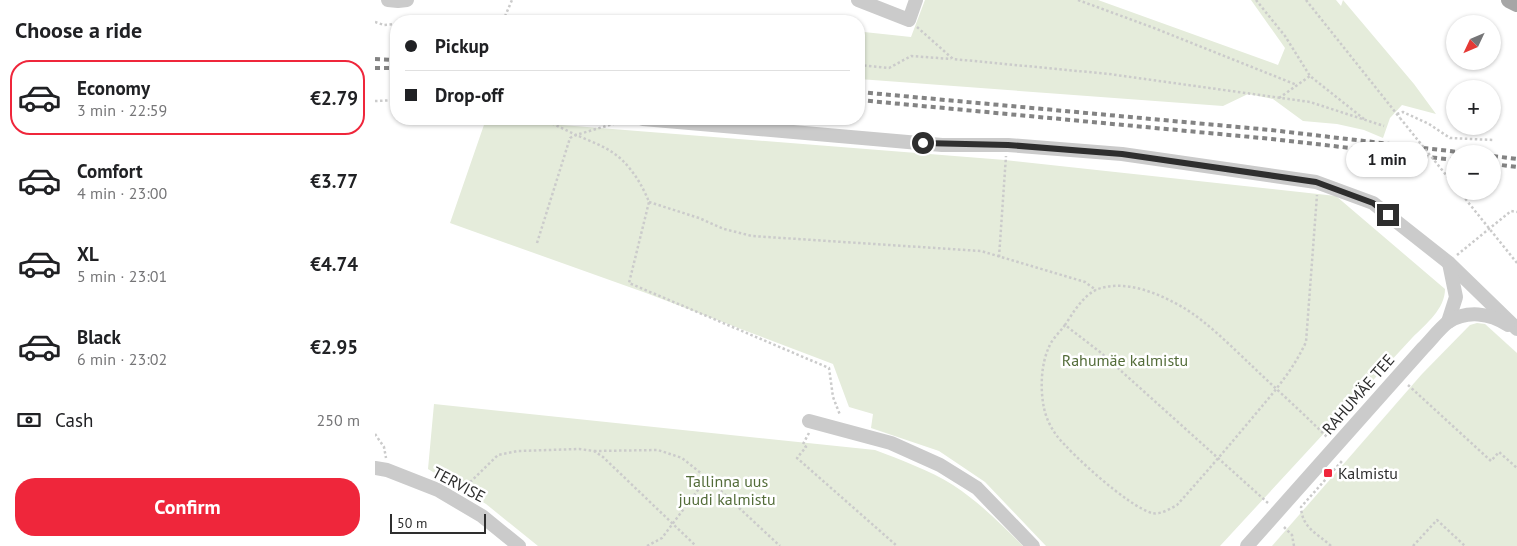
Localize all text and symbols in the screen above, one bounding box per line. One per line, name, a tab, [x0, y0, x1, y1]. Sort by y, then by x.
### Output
north arrow	[1446, 15, 1501, 70]
map controls	[1446, 15, 1501, 200]
text: Choose a ride	[15, 16, 142, 44]
text: Pickup	[435, 34, 489, 58]
icon: car	[17, 75, 62, 120]
text: Economy	[77, 76, 150, 100]
button: +	[1446, 80, 1501, 135]
text: Drop-off	[435, 83, 503, 107]
text: €2.79	[310, 86, 358, 110]
text: 3 min · 22:59	[77, 100, 167, 120]
route start	[912, 132, 934, 154]
callout: 1 min	[1347, 142, 1429, 178]
button: −	[1446, 145, 1501, 200]
text: 1 min	[1367, 149, 1407, 169]
icon: car	[17, 158, 62, 203]
text: Comfort	[77, 159, 143, 183]
text: €3.77	[310, 169, 358, 193]
text: 4 min · 23:00	[77, 183, 167, 203]
route end	[1377, 204, 1399, 226]
icon: car	[17, 241, 62, 286]
text: XL	[77, 242, 99, 266]
text: €4.74	[310, 252, 358, 276]
text: 5 min · 23:01	[77, 266, 167, 286]
icon: car	[17, 324, 62, 369]
text: Black	[77, 325, 121, 349]
text: €2.95	[310, 335, 358, 359]
text: 6 min · 23:02	[77, 349, 167, 369]
park label: Rahumäe kalmistu	[1062, 350, 1188, 370]
street label: RAHUMÄE TEE	[1318, 350, 1398, 438]
icon: cash	[15, 406, 43, 434]
text: Cash	[55, 408, 93, 432]
text: 250 m	[317, 410, 360, 430]
street label: TERVISE	[429, 462, 489, 506]
place label: Kalmistu	[1338, 463, 1398, 483]
marker: Kalmistu	[1322, 467, 1334, 479]
park label: Tallinna uus juudi kalmistu	[678, 471, 776, 509]
button: Confirm	[15, 478, 360, 536]
scale bar	[390, 511, 486, 534]
text: 50 m	[397, 514, 427, 532]

